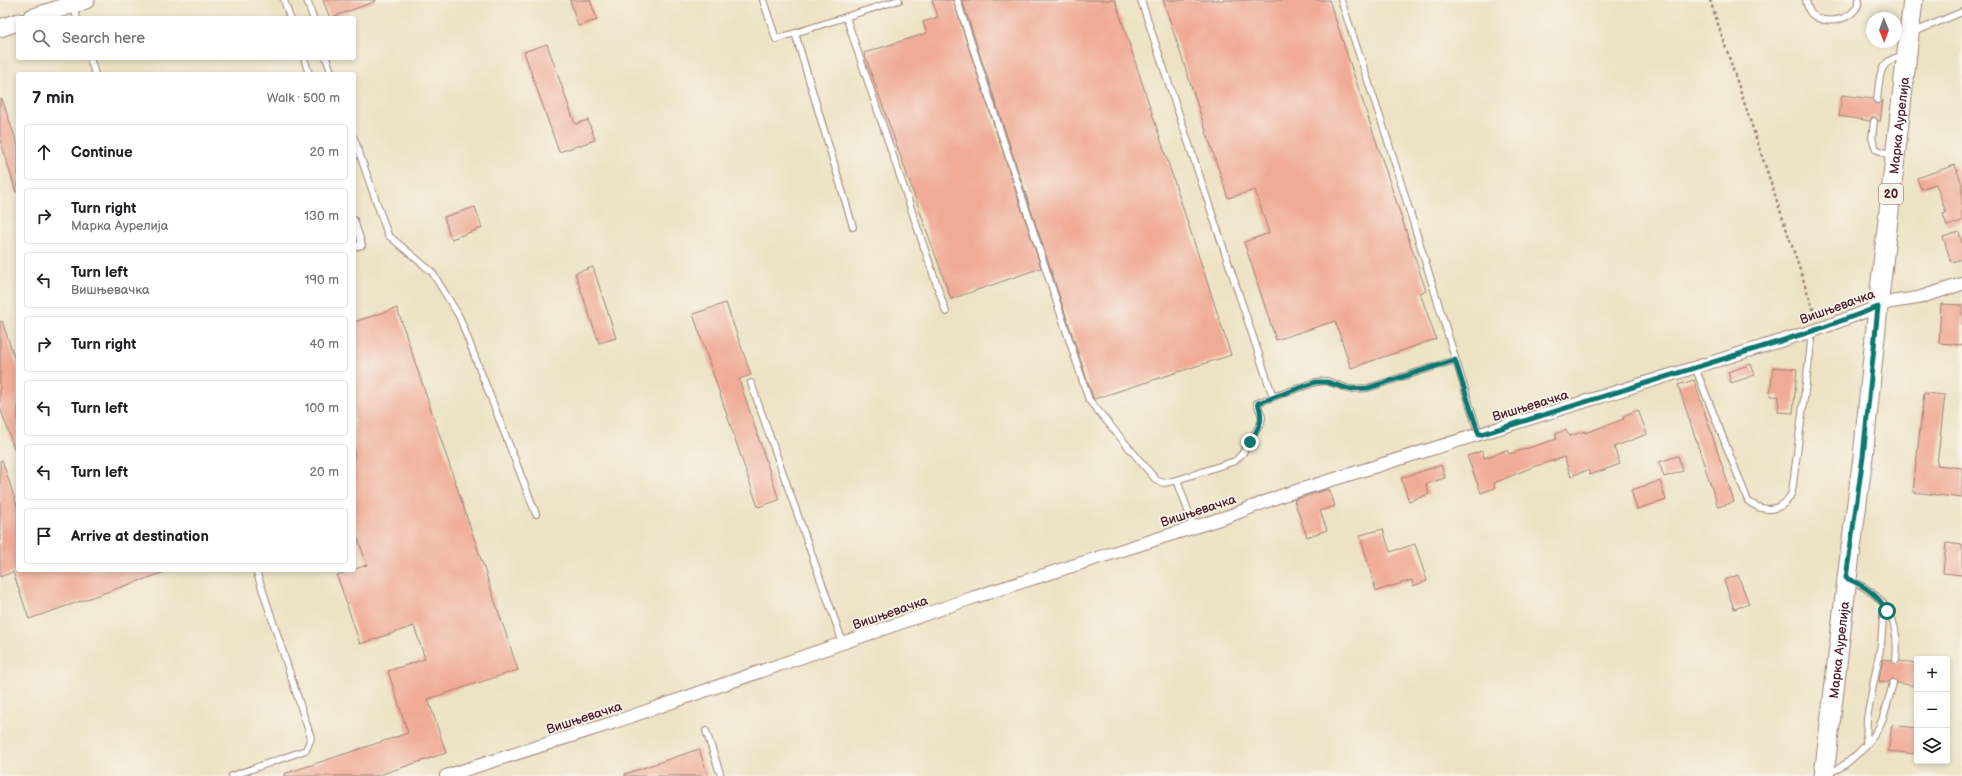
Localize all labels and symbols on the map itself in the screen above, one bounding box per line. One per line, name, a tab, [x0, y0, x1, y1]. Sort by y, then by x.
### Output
north arrow	[1866, 12, 1902, 48]
street label: Марка Аурелија	[1886, 76, 1913, 175]
road number: 20	[1879, 184, 1903, 204]
street label: Вишњевачка	[1798, 286, 1877, 328]
street label: Вишњевачка	[1490, 387, 1570, 425]
route end	[1241, 433, 1259, 451]
street label: Вишњевачка	[1158, 491, 1238, 531]
street label: Вишњевачка	[851, 592, 930, 633]
street label: Марка Аурелија	[1826, 600, 1853, 699]
route start	[1878, 602, 1896, 620]
street label: Вишњевачка	[544, 698, 624, 738]

